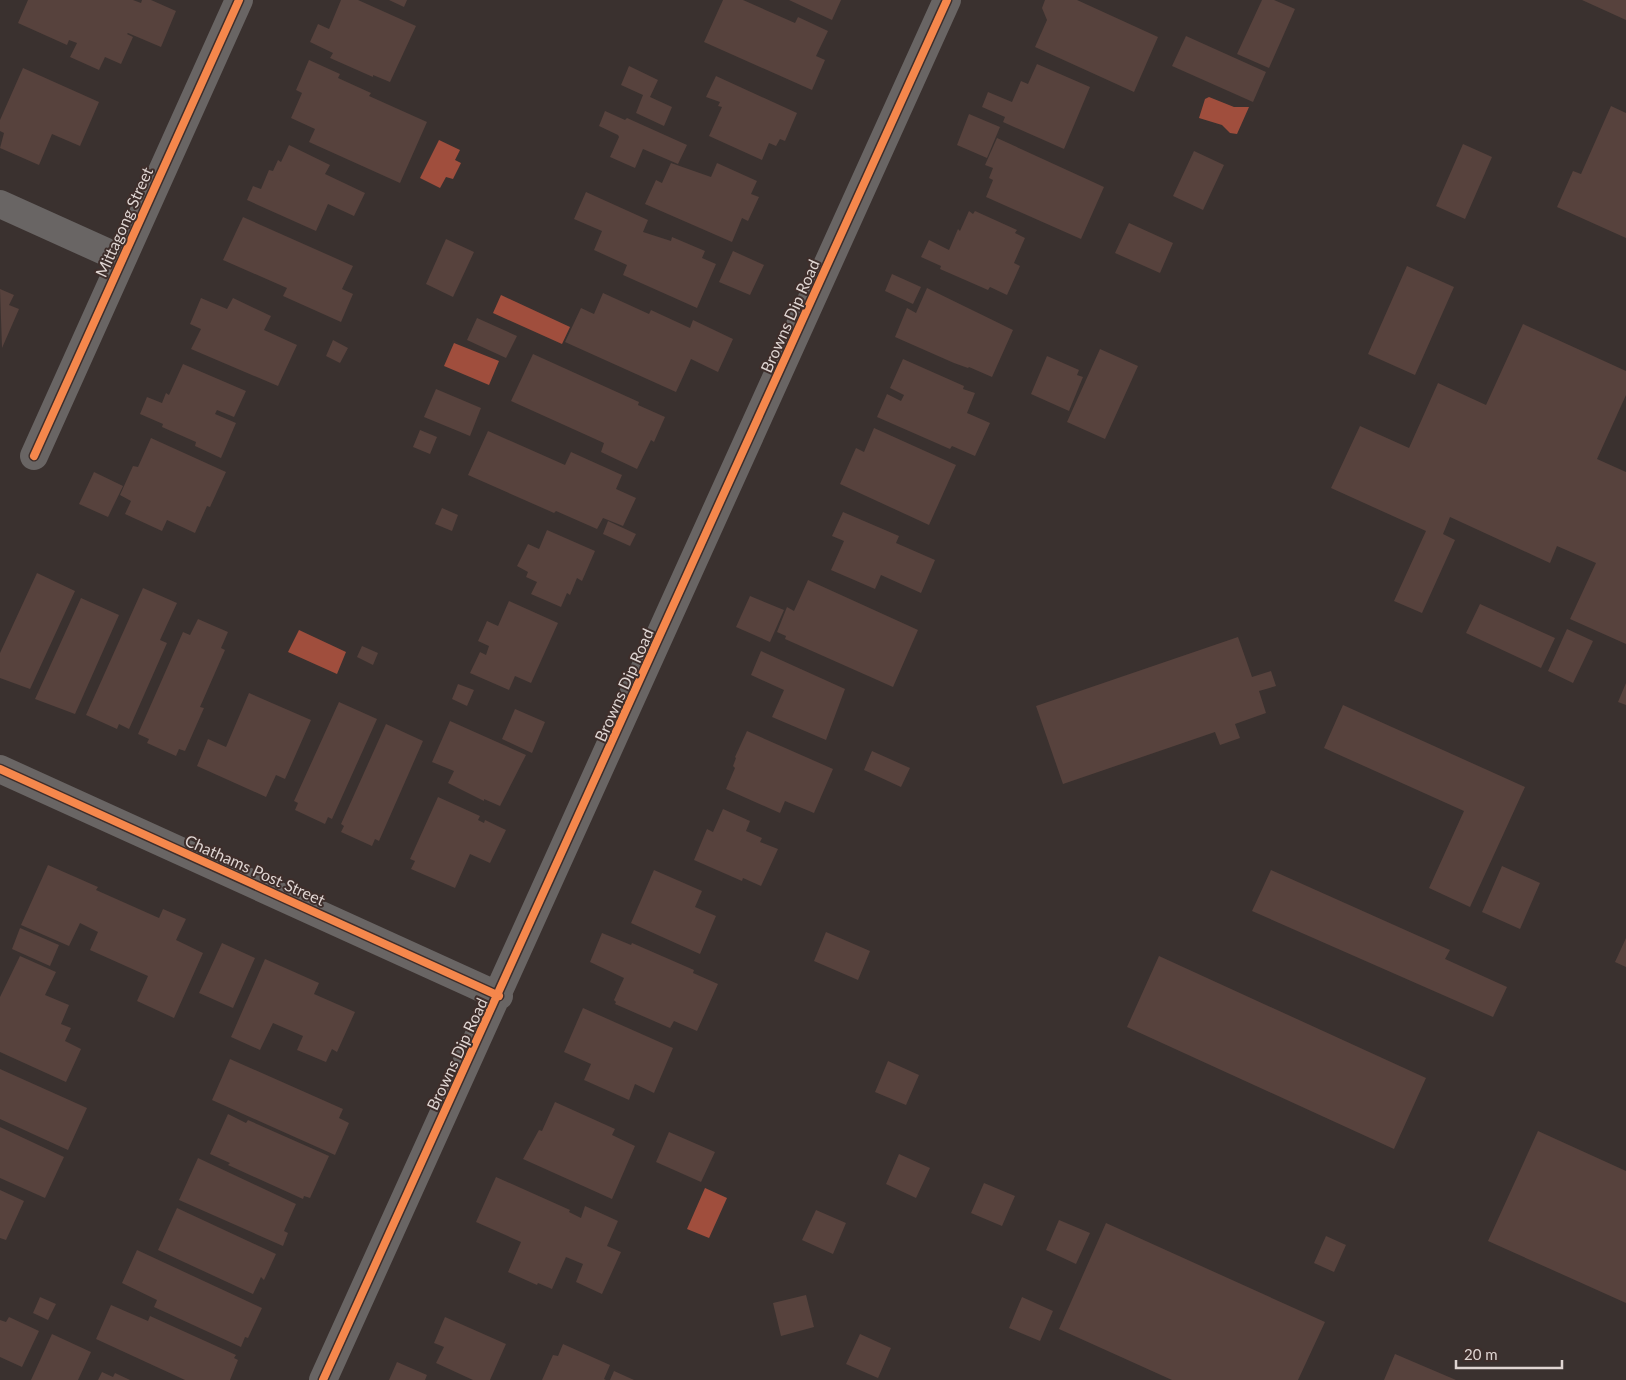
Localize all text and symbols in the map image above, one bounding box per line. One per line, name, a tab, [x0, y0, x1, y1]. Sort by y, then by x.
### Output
street label: Mittagong Street	[91, 164, 156, 280]
street label: Browns Dip Road	[756, 256, 823, 375]
street label: Browns Dip Road	[590, 625, 657, 744]
street label: Chathams Post Street	[182, 830, 328, 909]
street label: Browns Dip Road	[422, 995, 491, 1113]
scale bar	[1456, 1338, 1562, 1370]
text: 20 m	[1464, 1345, 1498, 1363]

